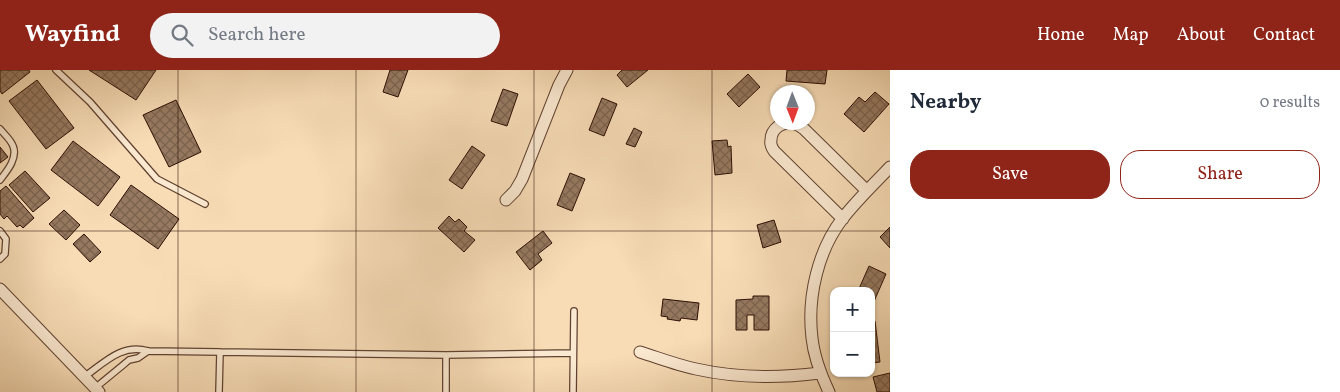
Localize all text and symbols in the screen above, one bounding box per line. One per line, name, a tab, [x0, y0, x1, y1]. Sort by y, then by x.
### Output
search box	[150, 13, 500, 58]
text: Wayfind	[25, 18, 120, 52]
icon: search	[168, 21, 196, 49]
text: Search here	[208, 22, 305, 48]
text: Home	[1037, 23, 1085, 48]
text: Map	[1113, 23, 1149, 48]
text: About	[1177, 23, 1225, 48]
text: Contact	[1253, 23, 1315, 48]
north arrow	[770, 85, 815, 130]
text: Nearby	[910, 88, 981, 117]
text: 0 results	[1260, 92, 1320, 114]
button: Save	[910, 150, 1110, 199]
button: Share	[1120, 150, 1320, 199]
map controls	[830, 287, 875, 377]
button: +	[830, 287, 875, 332]
button: −	[830, 332, 875, 377]

